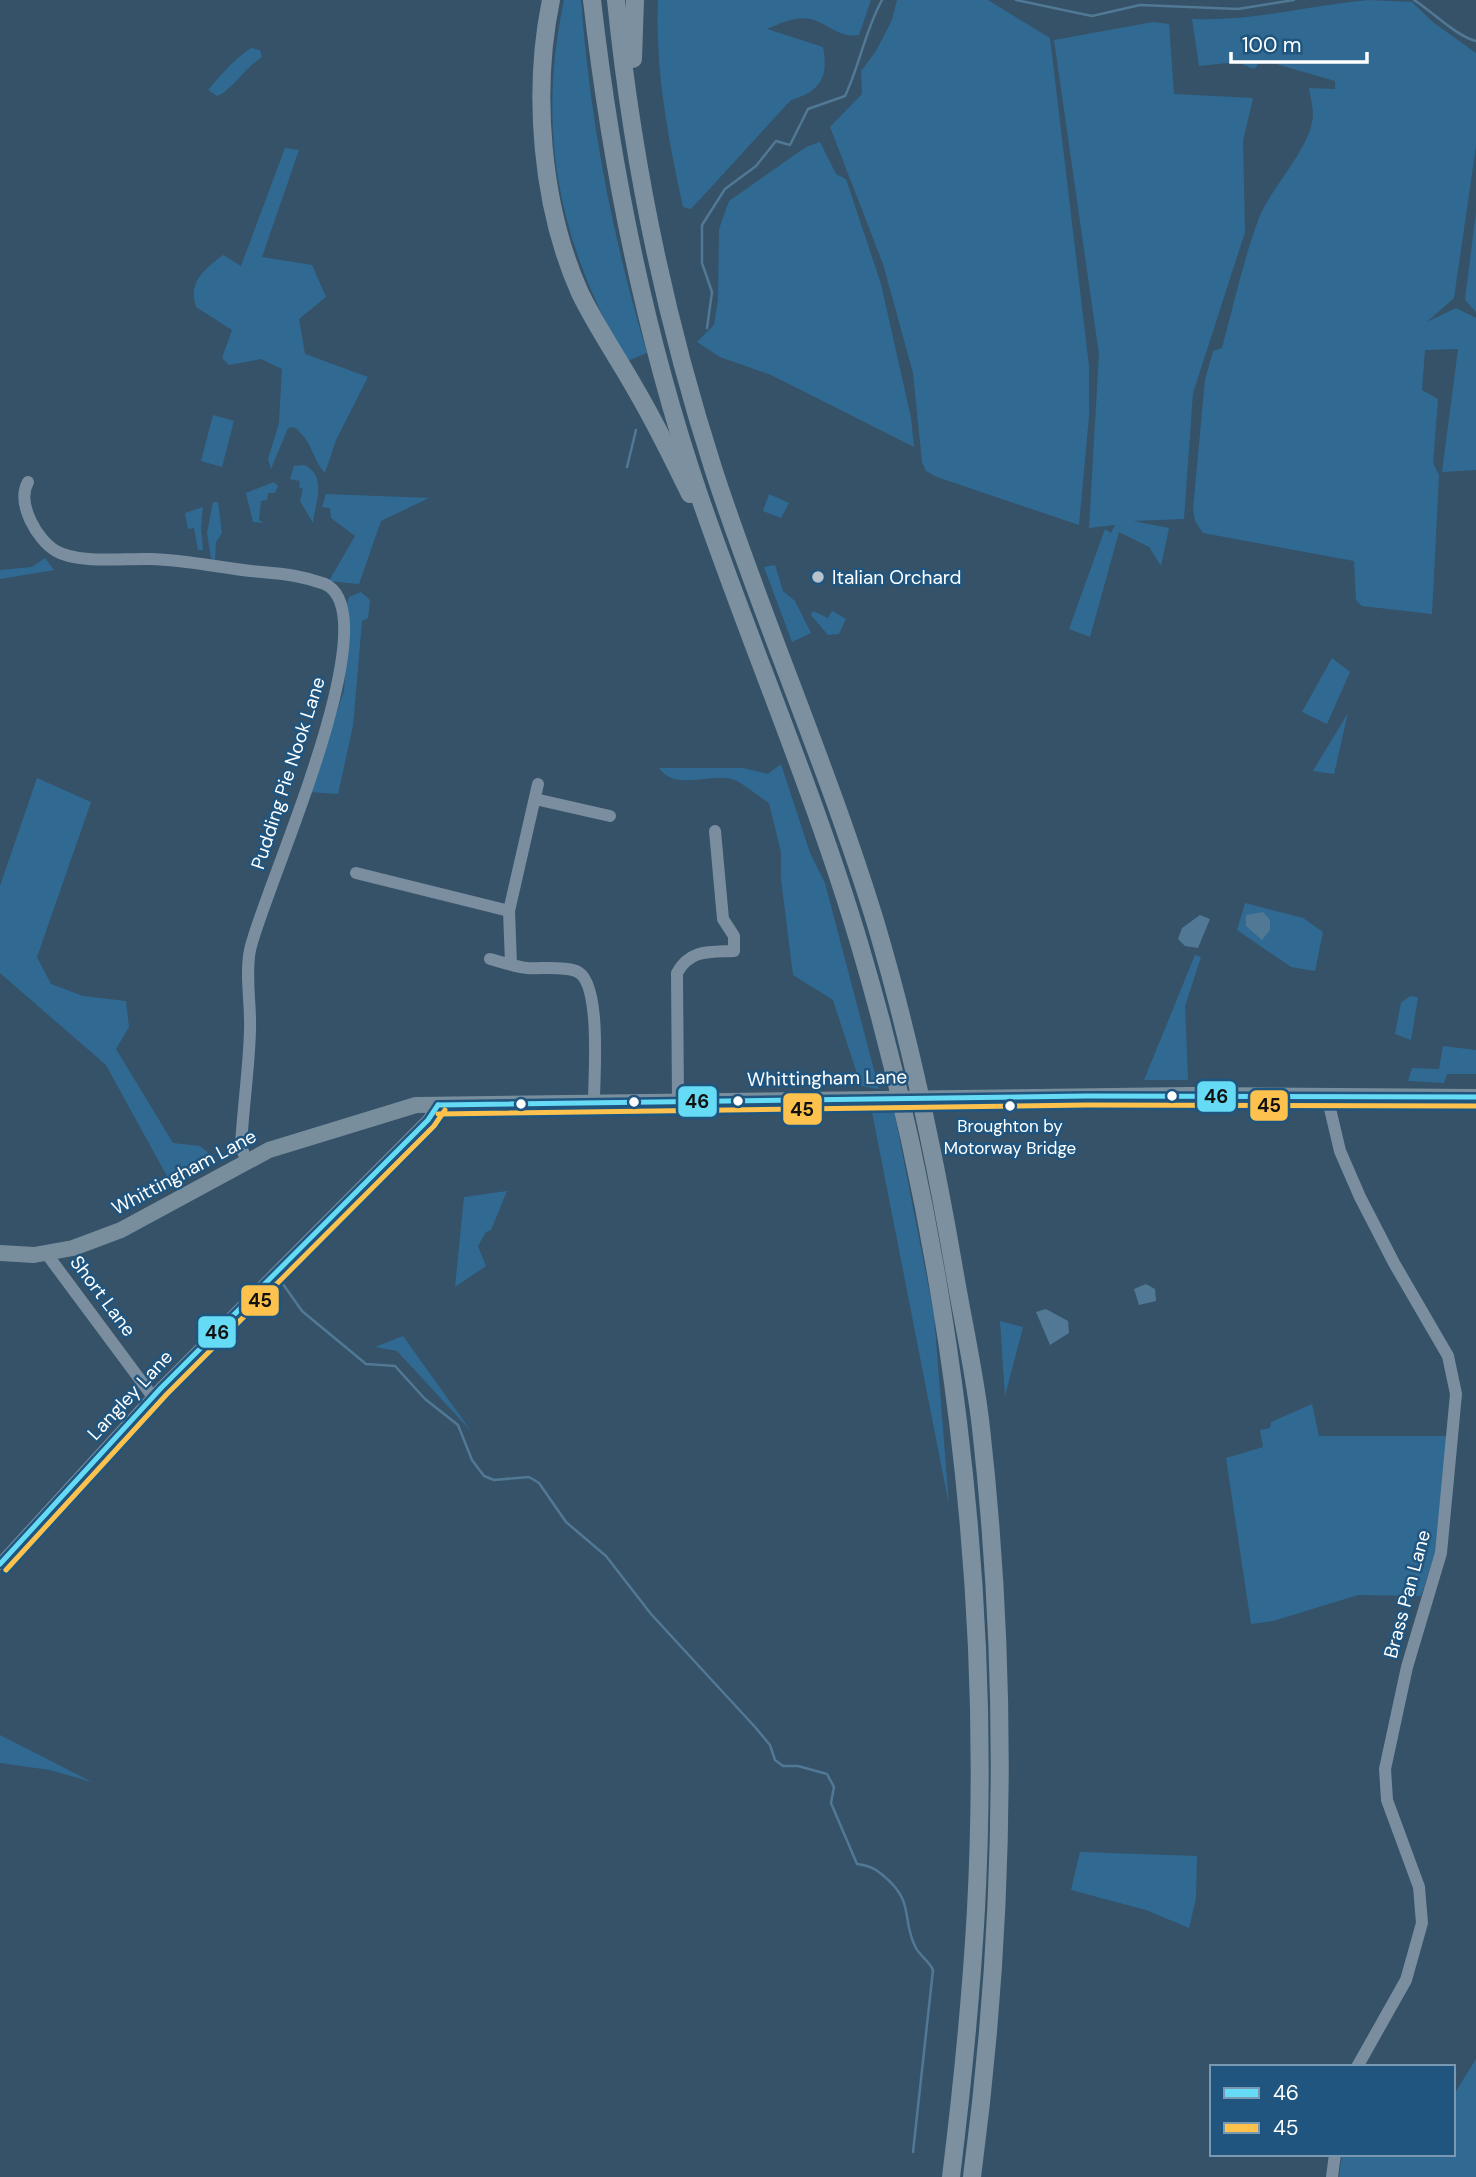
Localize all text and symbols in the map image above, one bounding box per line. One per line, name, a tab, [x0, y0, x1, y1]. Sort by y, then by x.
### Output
scale bar	[1231, 21, 1368, 65]
text: 100 m	[1242, 31, 1302, 59]
place label: Italian Orchard	[832, 565, 961, 590]
marker: Italian Orchard	[810, 569, 826, 585]
street label: Pudding Pie Nook Lane	[245, 674, 331, 872]
street label: Whittingham Lane	[747, 1064, 907, 1092]
line badge: 46	[1196, 1080, 1237, 1113]
text: 46	[1204, 1084, 1228, 1109]
line badge: 46	[677, 1085, 718, 1118]
text: 46	[685, 1089, 709, 1114]
unlabelled marker	[1165, 1089, 1179, 1103]
line badge: 45	[1249, 1089, 1289, 1122]
line badge: 45	[782, 1092, 823, 1126]
text: 45	[1257, 1093, 1281, 1118]
unlabelled marker	[731, 1094, 745, 1108]
unlabelled marker	[627, 1095, 641, 1109]
unlabelled marker	[514, 1097, 528, 1111]
text: 45	[790, 1097, 814, 1122]
marker: Broughton by Motorway Bridge	[1003, 1099, 1017, 1113]
place label: Broughton by Motorway Bridge	[944, 1115, 1076, 1159]
street label: Whittingham Lane	[107, 1123, 261, 1221]
street label: Short Lane	[64, 1251, 142, 1341]
line badge: 45	[240, 1284, 280, 1317]
text: 45	[248, 1288, 272, 1313]
line badge: 46	[197, 1315, 237, 1349]
text: 46	[205, 1320, 229, 1345]
street label: Langley Lane	[82, 1345, 178, 1445]
street label: Brass Pan Lane	[1378, 1527, 1436, 1661]
legend	[1210, 2065, 1455, 2156]
text: 46	[1273, 2079, 1299, 2107]
text: 45	[1273, 2114, 1299, 2142]

